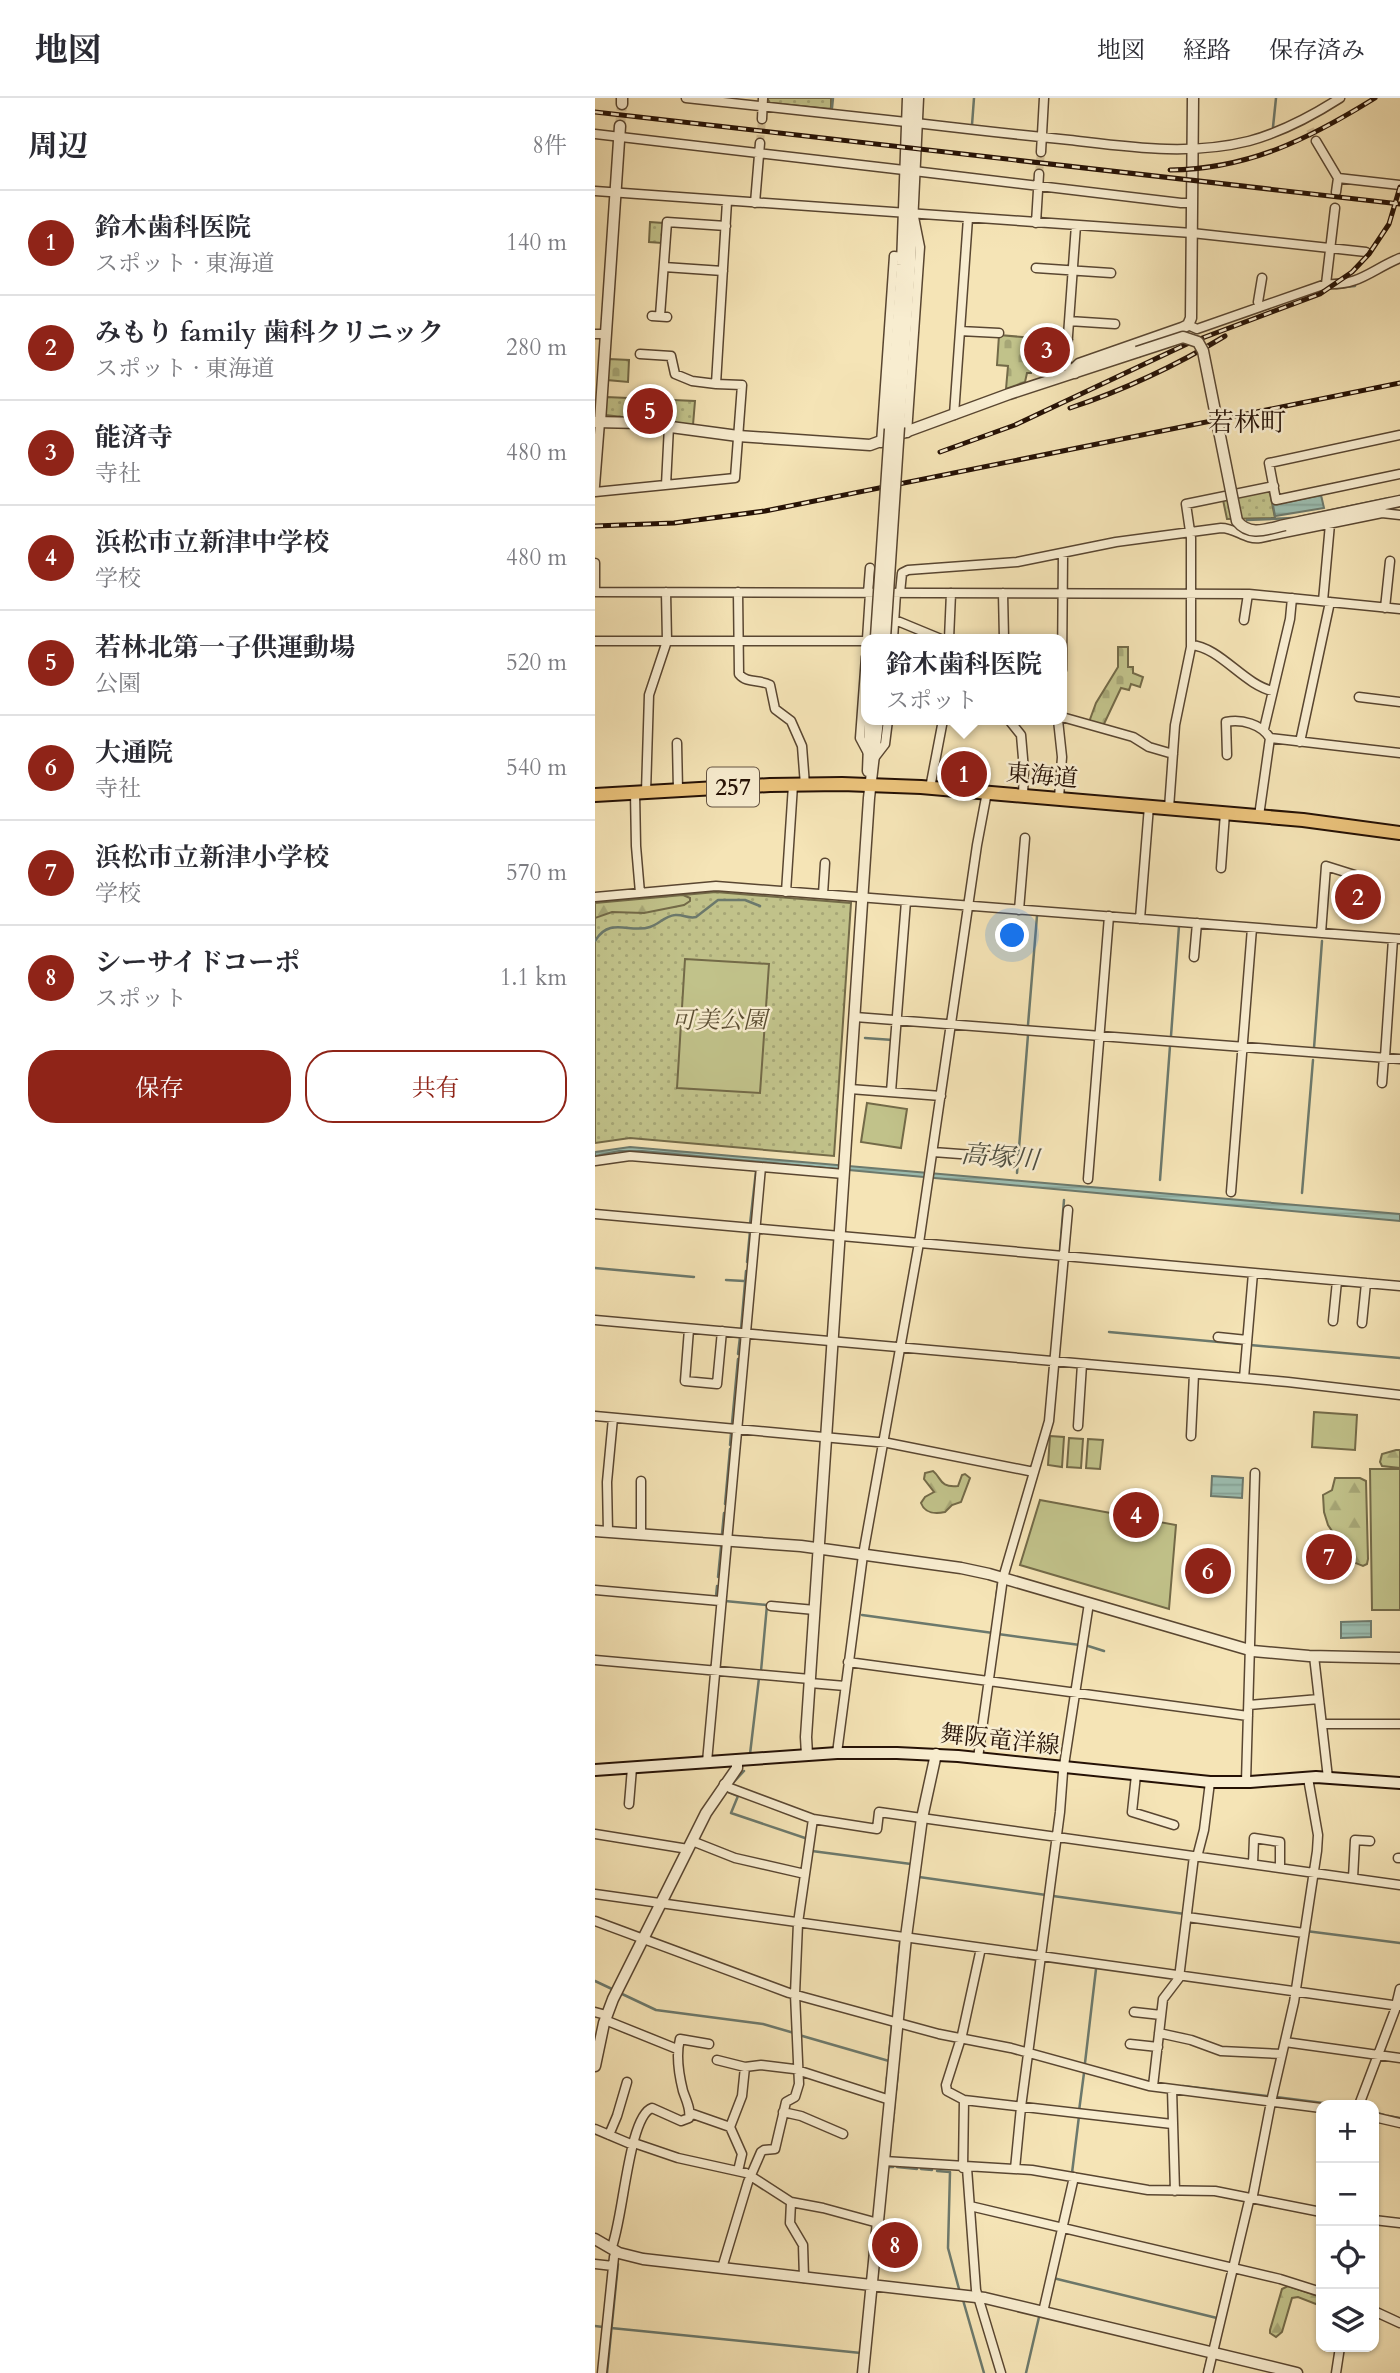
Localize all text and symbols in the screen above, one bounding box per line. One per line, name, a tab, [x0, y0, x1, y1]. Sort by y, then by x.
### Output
text: 地図	[35, 28, 101, 73]
text: 地図	[1097, 34, 1145, 67]
text: 経路	[1183, 34, 1231, 67]
text: 保存済み	[1269, 34, 1365, 67]
text: 周辺	[28, 126, 88, 167]
text: 8件	[532, 130, 567, 161]
text: 鈴木歯科医院	[95, 210, 251, 245]
text: 1	[45, 227, 57, 258]
text: 140 m	[506, 227, 567, 258]
text: スポット · 東海道	[95, 248, 274, 279]
text: みもり family 歯科クリニック	[95, 315, 444, 350]
pin: 3	[1024, 324, 1070, 376]
text: 2	[45, 332, 57, 363]
text: 280 m	[506, 332, 567, 363]
text: スポット · 東海道	[95, 353, 274, 384]
pin: 5	[627, 385, 673, 437]
district label: 若林町	[1208, 405, 1286, 440]
text: 能済寺	[95, 420, 173, 455]
text: 3	[45, 437, 57, 468]
text: 480 m	[506, 437, 567, 468]
text: 寺社	[95, 458, 141, 489]
text: 浜松市立新津中学校	[95, 525, 329, 560]
text: 4	[45, 542, 57, 573]
text: 480 m	[506, 542, 567, 573]
text: 学校	[95, 563, 141, 594]
text: 若林北第一子供運動場	[95, 630, 355, 665]
popup	[861, 634, 1067, 725]
text: 5	[45, 647, 57, 678]
text: 520 m	[506, 647, 567, 678]
text: 鈴木歯科医院	[886, 647, 1042, 682]
text: 公園	[95, 668, 141, 699]
text: スポット	[886, 685, 978, 716]
text: 大通院	[95, 735, 173, 770]
pin: 1	[941, 748, 987, 800]
text: 6	[45, 752, 57, 783]
text: 540 m	[506, 752, 567, 783]
street label: 東海道	[1005, 756, 1079, 796]
road number: 257	[707, 768, 759, 806]
text: 寺社	[95, 773, 141, 804]
text: 浜松市立新津小学校	[95, 840, 329, 875]
text: 7	[45, 857, 57, 888]
text: 570 m	[506, 857, 567, 888]
pin: 2	[1335, 871, 1381, 923]
text: 学校	[95, 878, 141, 909]
your location	[995, 918, 1029, 952]
text: シーサイドコーポ	[95, 945, 300, 980]
text: 8	[45, 962, 57, 993]
text: 1.1 km	[500, 962, 567, 993]
text: スポット	[95, 983, 187, 1014]
park label: 可美公園	[671, 1004, 771, 1037]
button: 保存	[28, 1050, 291, 1123]
button: 共有	[305, 1050, 567, 1123]
water label: 高塚川	[960, 1136, 1043, 1178]
pin: 4	[1113, 1489, 1159, 1541]
pin: 7	[1306, 1531, 1352, 1583]
pin: 6	[1185, 1545, 1231, 1597]
street label: 舞阪竜洋線	[939, 1717, 1061, 1763]
map controls	[1316, 2100, 1379, 2352]
button: +	[1316, 2100, 1379, 2163]
button: −	[1316, 2163, 1379, 2226]
pin: 8	[872, 2219, 918, 2271]
button: locate	[1316, 2226, 1379, 2289]
button: layers	[1316, 2289, 1379, 2352]

